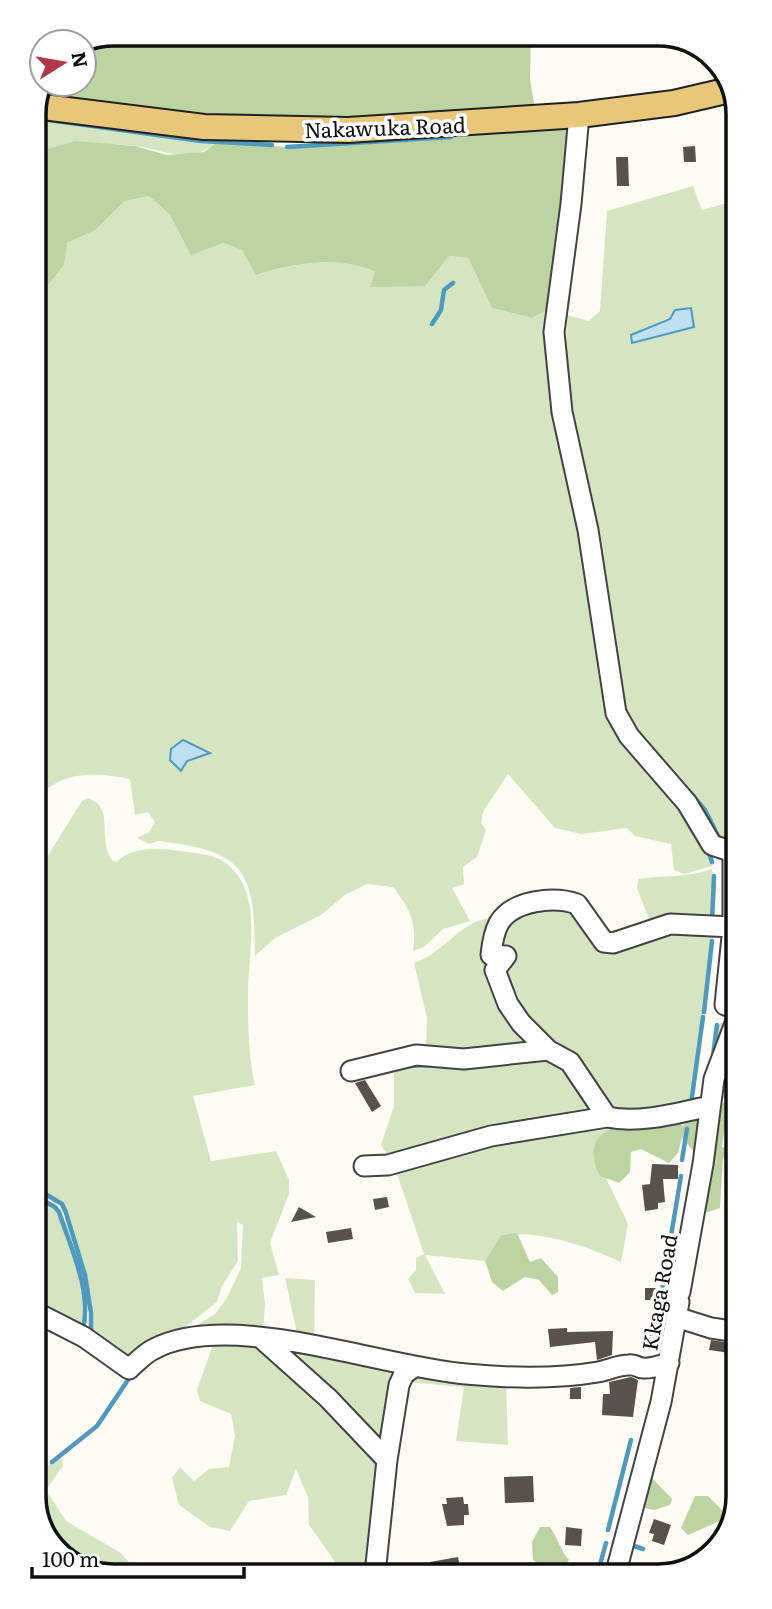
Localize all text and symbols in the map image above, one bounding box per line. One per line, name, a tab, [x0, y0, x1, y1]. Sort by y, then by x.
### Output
north arrow	[28, 28, 98, 98]
text: N	[65, 49, 96, 70]
street label: Nakawuka Road	[304, 108, 467, 144]
street label: Kkaga Road	[632, 1231, 684, 1353]
scale bar	[32, 1536, 243, 1580]
text: 100 m	[42, 1542, 99, 1573]

